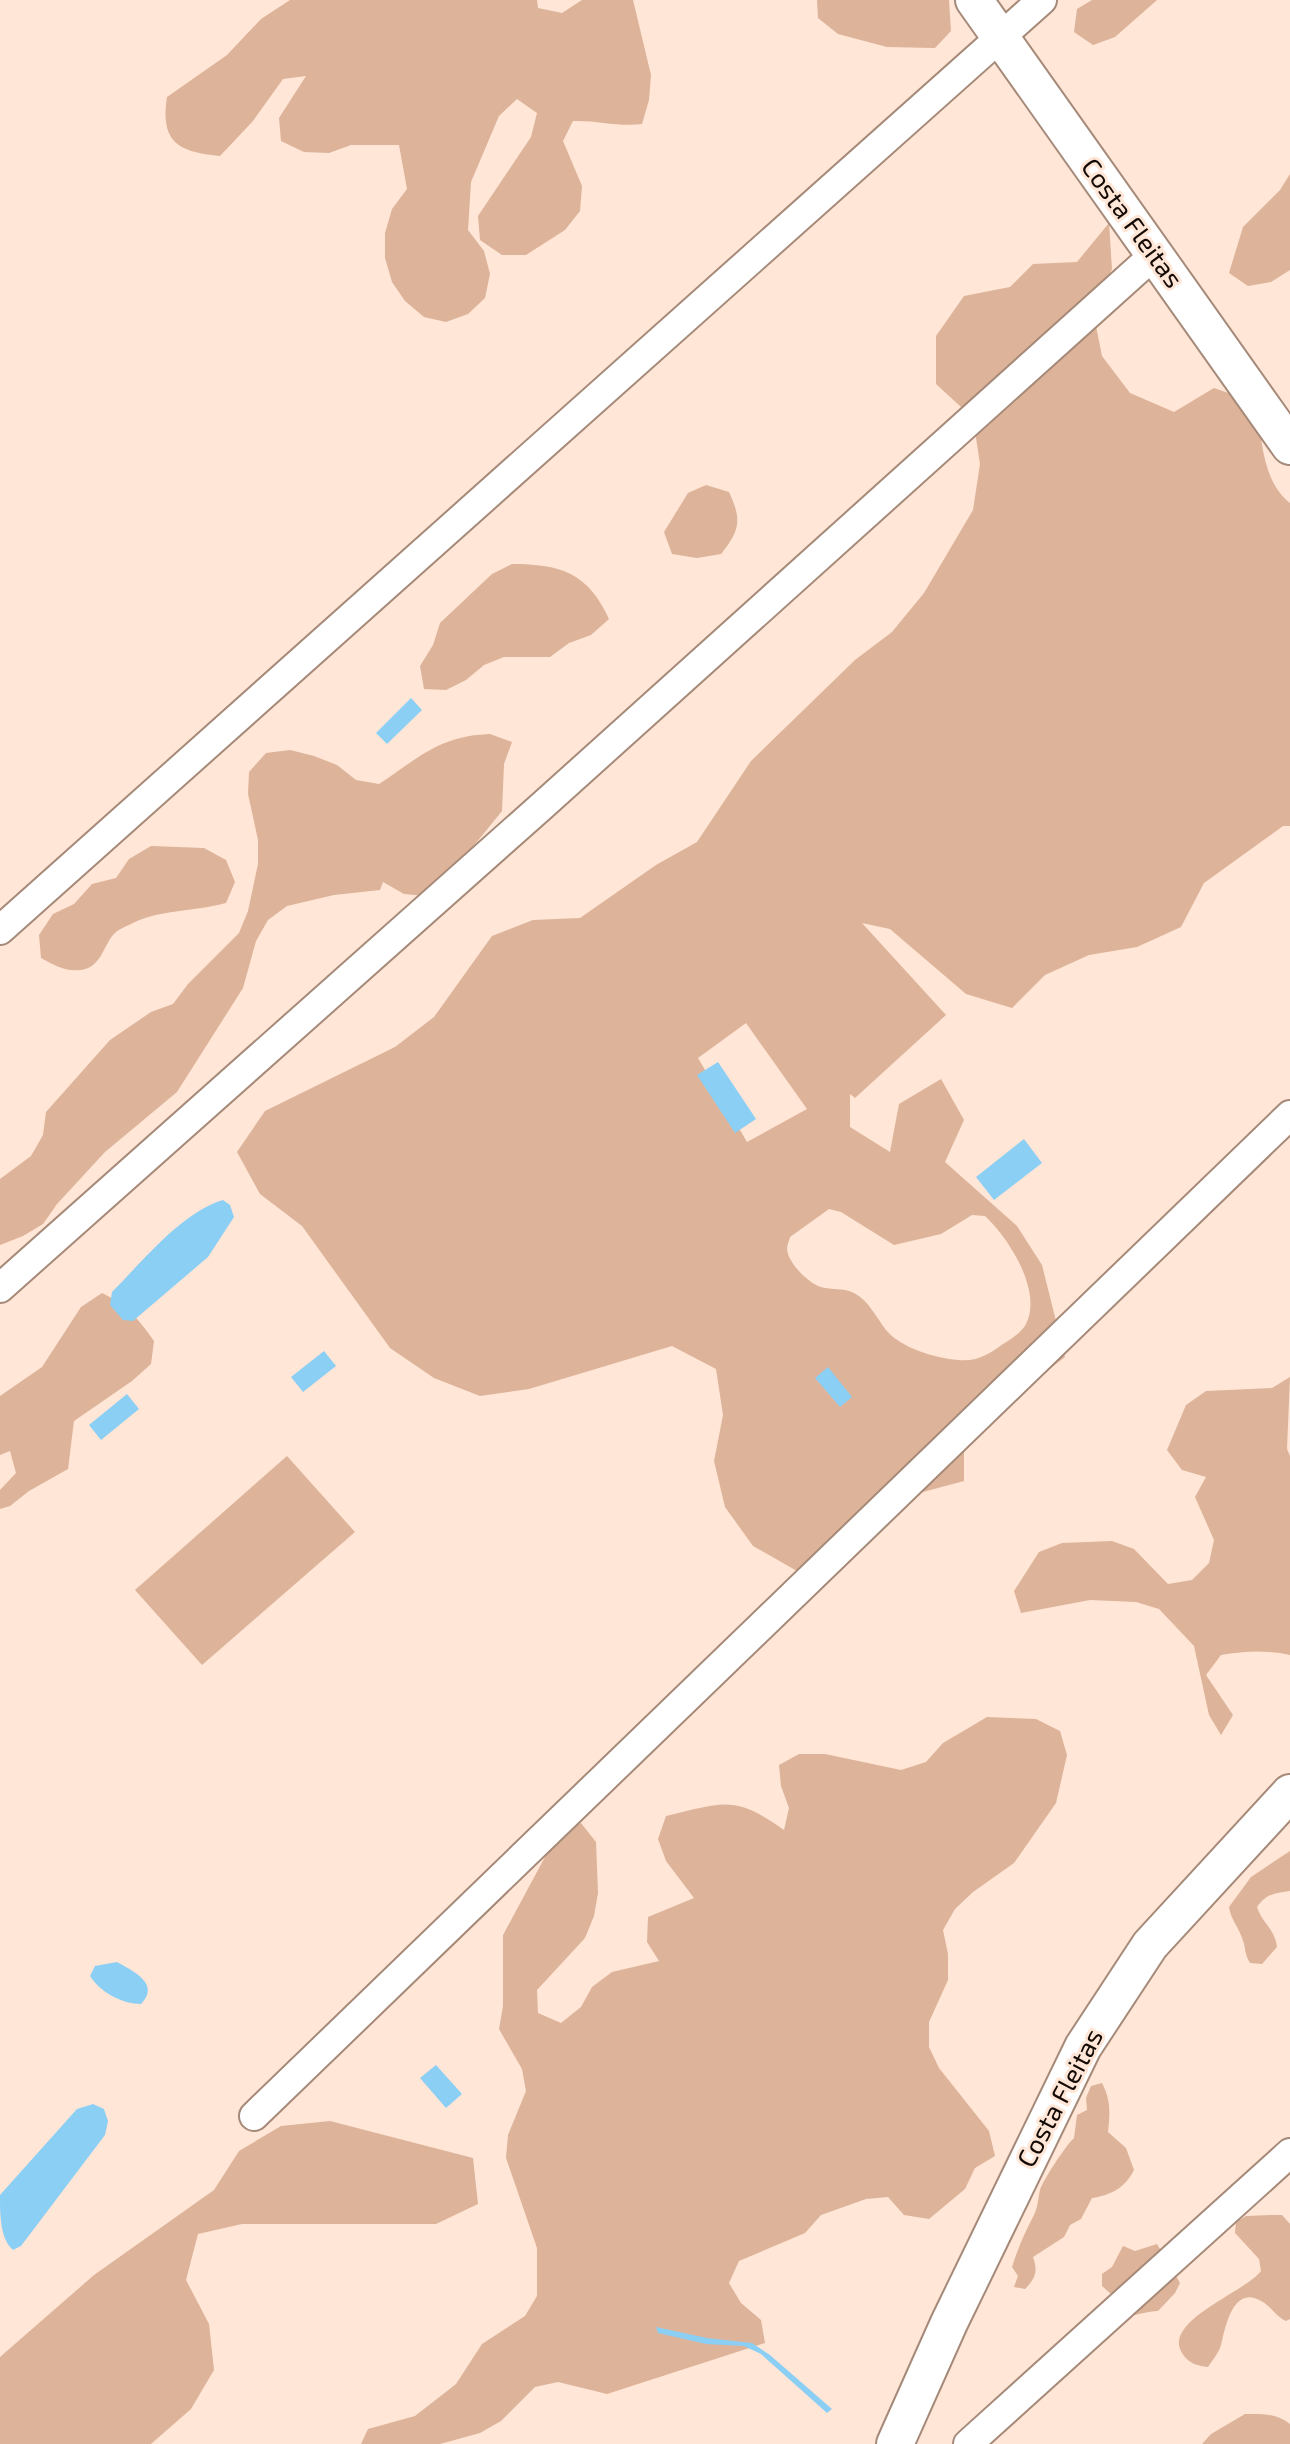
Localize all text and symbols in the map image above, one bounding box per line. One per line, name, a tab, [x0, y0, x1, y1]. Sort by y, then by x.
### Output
street label: Costa Fleitas	[1076, 151, 1191, 293]
street label: Costa Fleitas	[1009, 2023, 1108, 2172]

